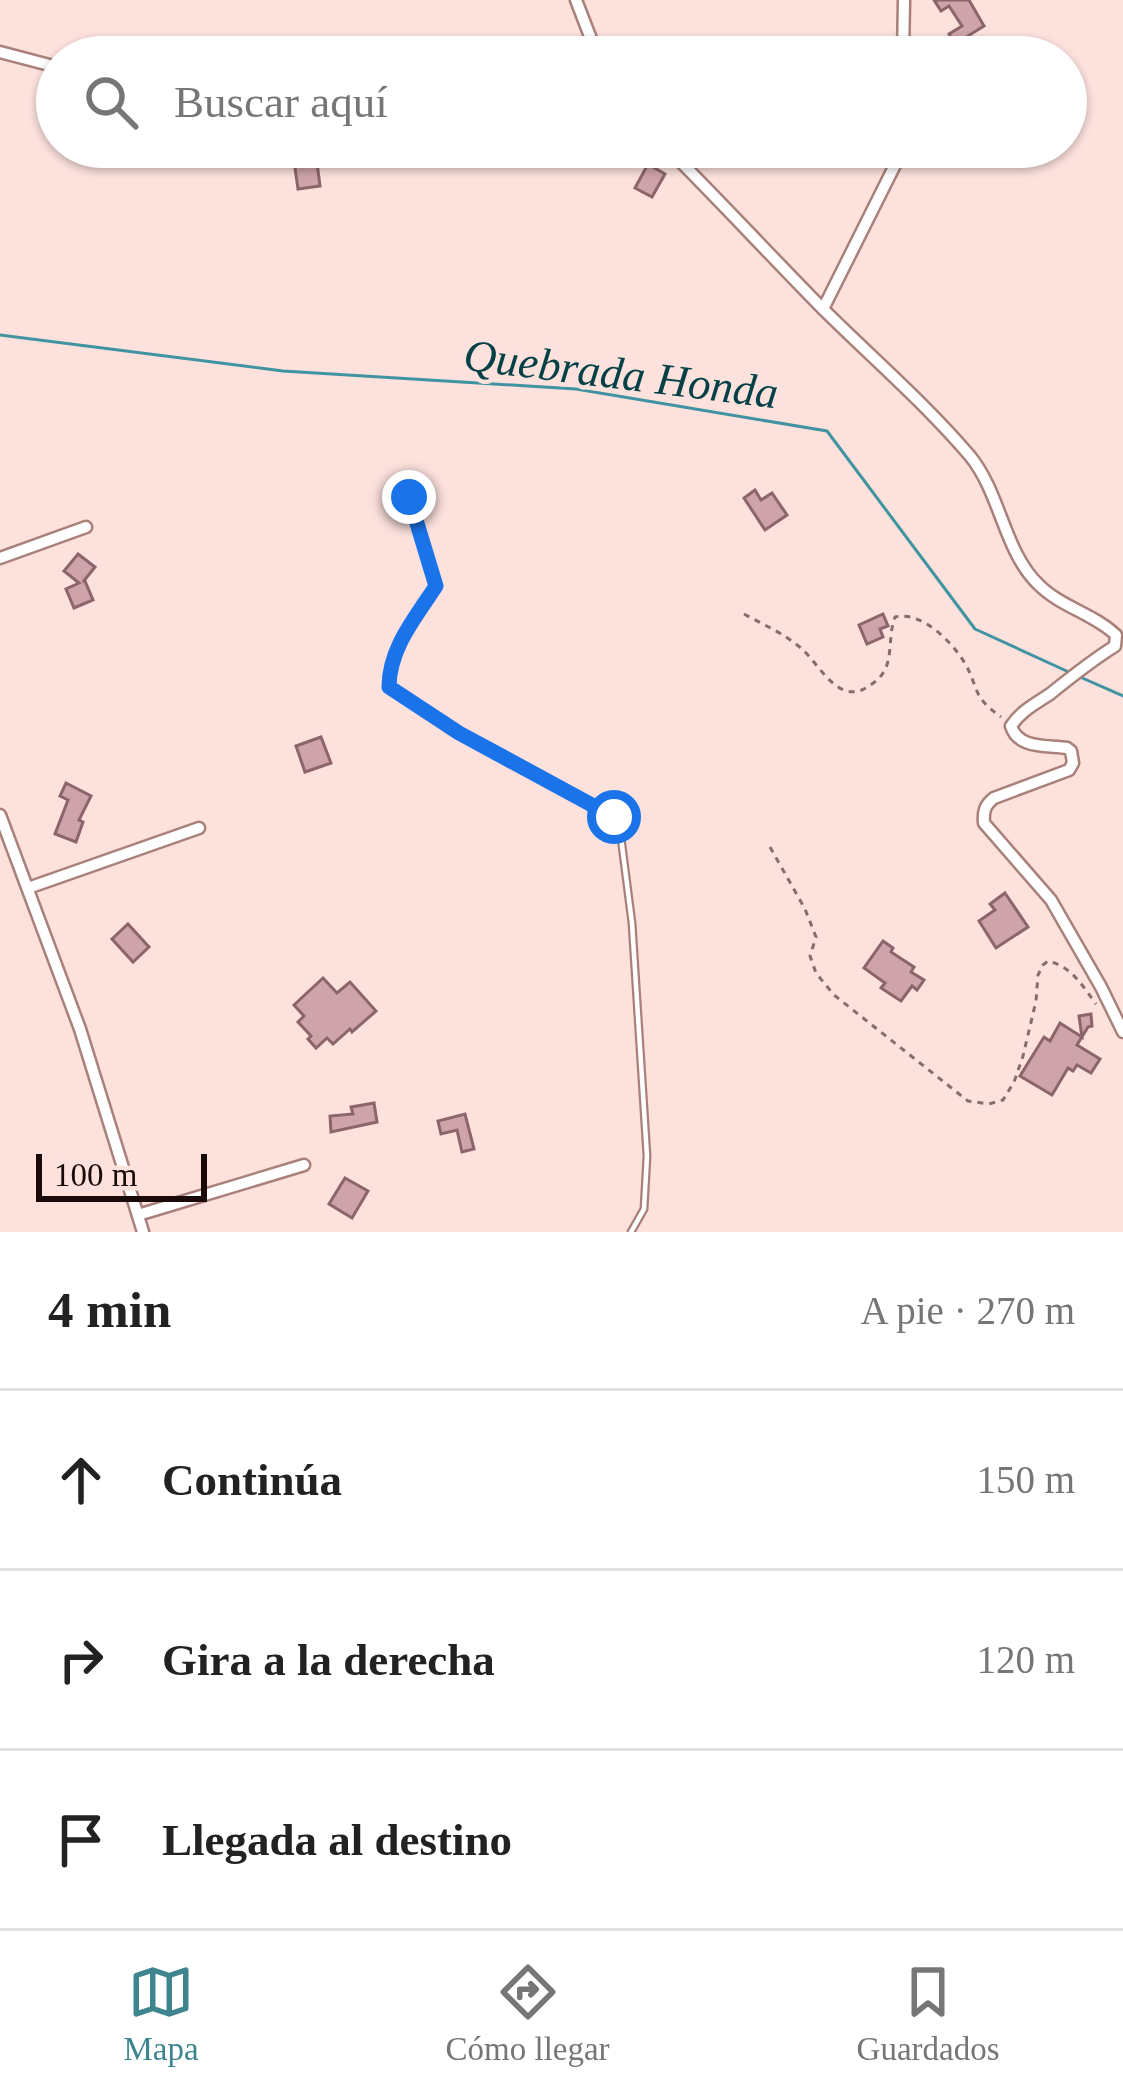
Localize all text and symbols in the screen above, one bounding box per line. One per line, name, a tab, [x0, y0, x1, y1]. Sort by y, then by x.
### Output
search box	[36, 36, 1087, 168]
icon: search	[78, 69, 144, 135]
text: Buscar aquí	[174, 77, 388, 127]
water label: Quebrada Honda	[461, 330, 781, 418]
route end	[382, 470, 436, 524]
route start	[587, 790, 641, 844]
scale bar	[36, 1148, 207, 1201]
text: 100 m	[54, 1157, 137, 1193]
text: 4 min	[48, 1282, 171, 1338]
text: A pie · 270 m	[861, 1289, 1075, 1332]
icon: ahead	[48, 1447, 114, 1513]
text: Continúa	[162, 1455, 342, 1505]
text: 150 m	[976, 1458, 1075, 1501]
icon: right	[48, 1627, 114, 1693]
text: Gira a la derecha	[162, 1635, 495, 1685]
text: 120 m	[976, 1638, 1075, 1681]
icon: arrive	[48, 1807, 114, 1873]
text: Llegada al destino	[162, 1815, 512, 1865]
tab: Mapa	[123, 1959, 199, 2068]
tab: Cómo llegar	[446, 1959, 610, 2068]
tab: Guardados	[857, 1959, 1000, 2068]

